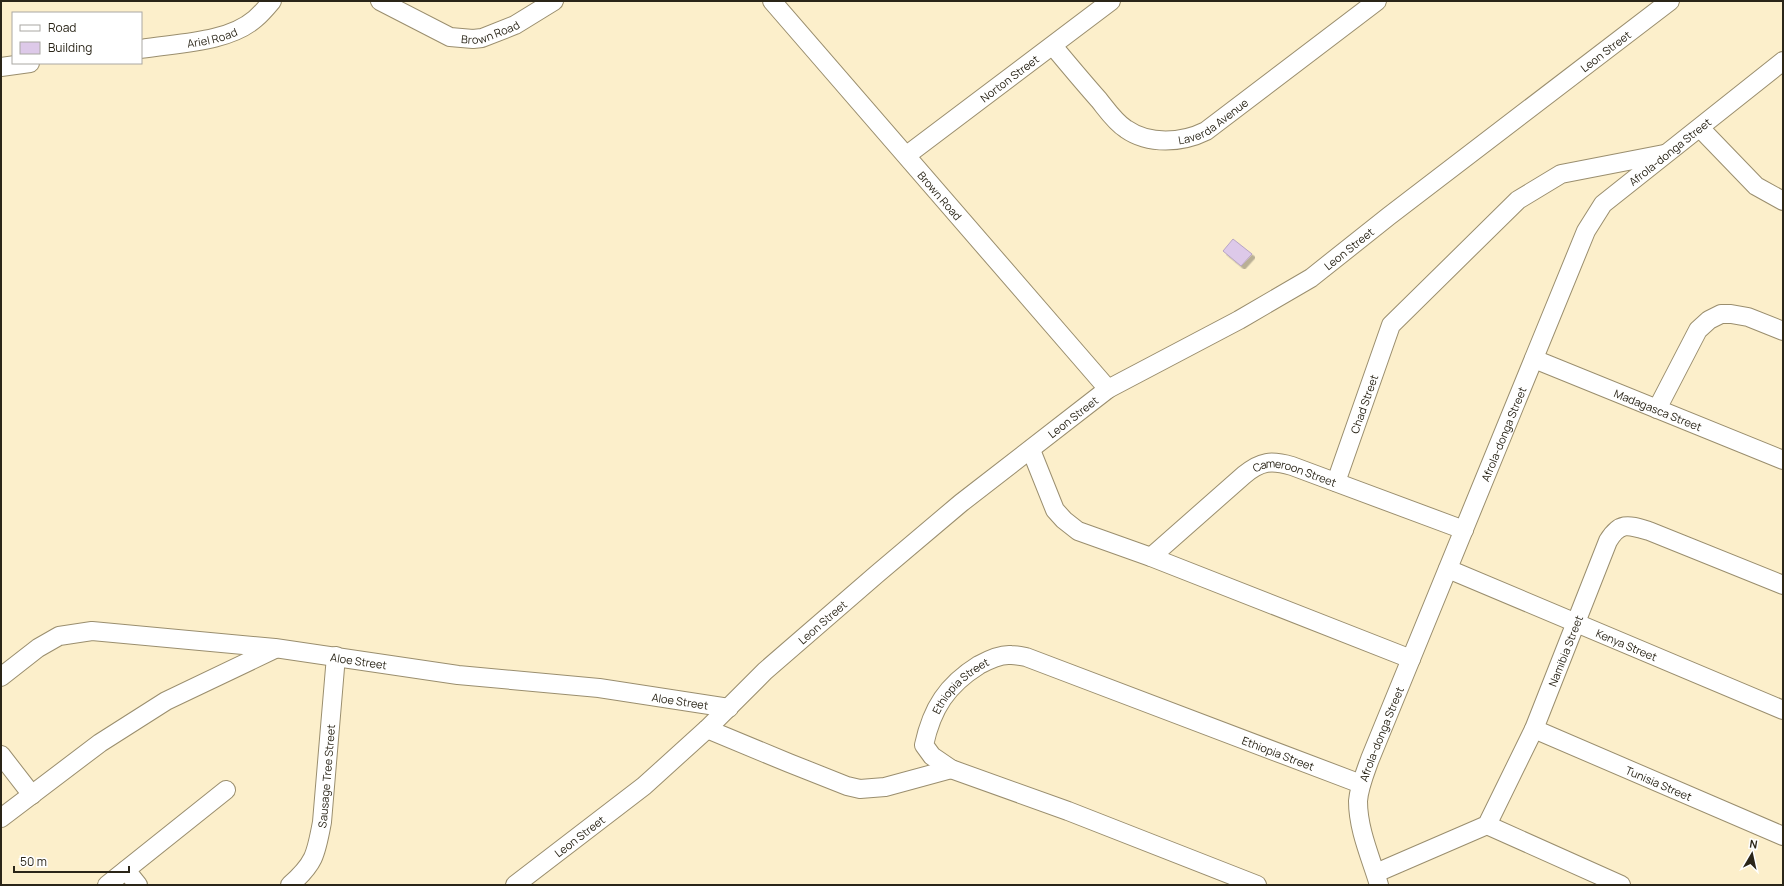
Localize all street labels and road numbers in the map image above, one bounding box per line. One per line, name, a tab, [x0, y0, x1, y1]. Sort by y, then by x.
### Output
street label: Brown Road	[460, 17, 522, 47]
street label: Ariel Road	[186, 24, 239, 50]
street label: Leon Street	[1577, 27, 1633, 75]
street label: Norton Street	[977, 51, 1042, 105]
street label: Laverda Avenue	[1177, 94, 1251, 147]
street label: Afrola-donga Street	[1625, 114, 1714, 189]
street label: Brown Road	[915, 168, 966, 223]
street label: Leon Street	[1320, 224, 1376, 273]
street label: Chad Street	[1346, 372, 1381, 435]
street label: Afrola-donga Street	[1477, 384, 1529, 484]
street label: Madagasca Street	[1612, 385, 1704, 434]
street label: Leon Street	[1044, 392, 1101, 441]
street label: Cameroon Street	[1250, 455, 1339, 489]
street label: Leon Street	[795, 596, 849, 647]
street label: Namibia Street	[1544, 613, 1586, 688]
street label: Kenya Street	[1594, 625, 1660, 664]
street label: Aloe Street	[329, 649, 388, 672]
street label: Ethiopia Street	[928, 654, 991, 716]
street label: Afrola-donga Street	[1355, 684, 1406, 783]
street label: Aloe Street	[651, 689, 709, 712]
street label: Sausage Tree Street	[314, 724, 338, 829]
street label: Ethiopia Street	[1240, 732, 1316, 773]
street label: Tunisia Street	[1624, 762, 1694, 804]
street label: Leon Street	[551, 812, 607, 860]

